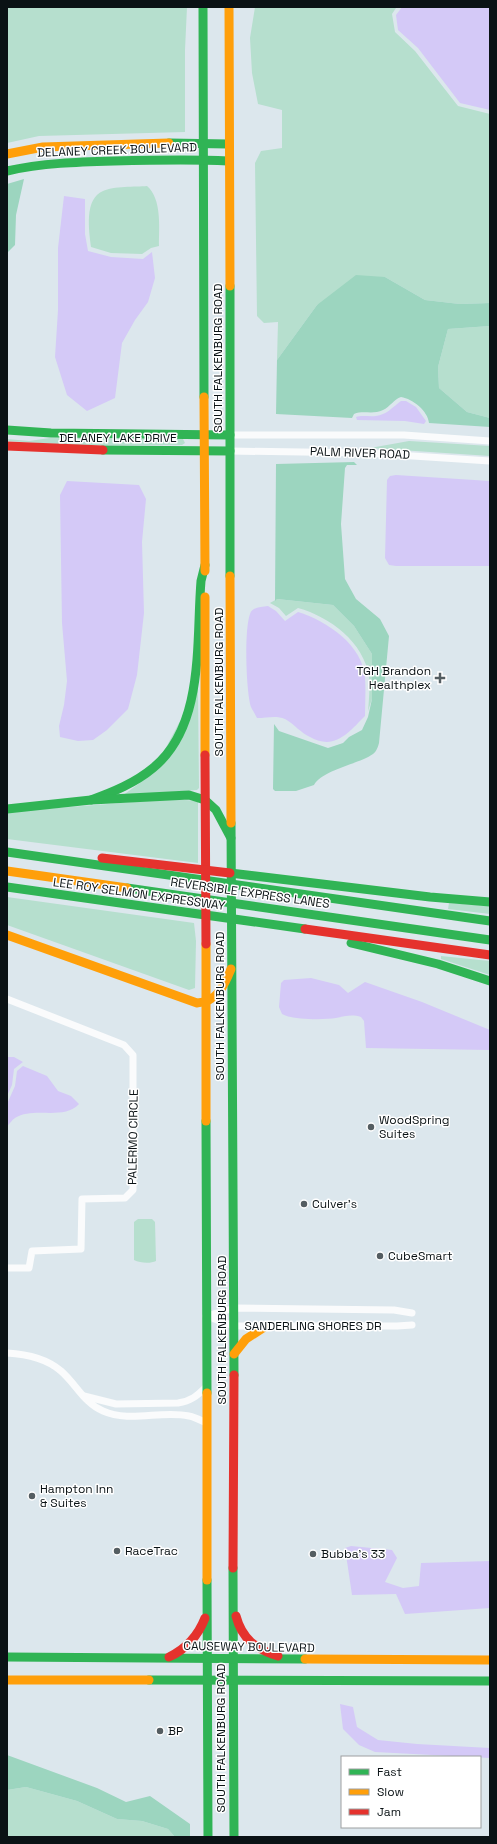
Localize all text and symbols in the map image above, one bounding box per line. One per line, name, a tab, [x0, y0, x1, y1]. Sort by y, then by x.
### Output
street label: DELANEY CREEK BOULEVARD	[37, 139, 197, 161]
street label: SOUTH FALKENBURG ROAD	[210, 283, 226, 433]
street label: DELANEY LAKE DRIVE	[59, 430, 177, 446]
street label: PALM RIVER ROAD	[310, 443, 411, 463]
street label: SOUTH FALKENBURG ROAD	[211, 607, 227, 757]
place label: TGH Brandon Healthplex	[356, 663, 431, 693]
marker: TGH Brandon Healthplex	[434, 672, 446, 684]
street label: LEE ROY SELMON EXPRESSWAY	[52, 874, 227, 914]
street label: REVERSIBLE EXPRESS LANES	[169, 874, 331, 912]
street label: SOUTH FALKENBURG ROAD	[212, 931, 228, 1081]
street label: PALERMO CIRCLE	[124, 1089, 142, 1185]
place label: WoodSpring Suites	[379, 1112, 450, 1142]
marker: WoodSpring Suites	[366, 1122, 376, 1132]
place label: Culver's	[312, 1196, 357, 1212]
marker: Culver's	[299, 1199, 309, 1209]
place label: CubeSmart	[388, 1248, 453, 1264]
marker: CubeSmart	[375, 1251, 385, 1261]
street label: SOUTH FALKENBURG ROAD	[214, 1255, 230, 1405]
street label: SANDERLING SHORES DR	[244, 1318, 382, 1334]
place label: Hampton Inn & Suites	[40, 1481, 113, 1511]
marker: Hampton Inn & Suites	[27, 1491, 37, 1501]
place label: RaceTrac	[125, 1543, 178, 1559]
marker: RaceTrac	[112, 1546, 122, 1556]
place label: Bubba's 33	[321, 1546, 385, 1562]
marker: Bubba's 33	[308, 1549, 318, 1559]
street label: CAUSEWAY BOULEVARD	[183, 1638, 315, 1656]
street label: SOUTH FALKENBURG ROAD	[213, 1663, 229, 1813]
place label: BP	[168, 1723, 183, 1739]
marker: BP	[155, 1726, 165, 1736]
legend	[341, 1756, 481, 1828]
text: Fast	[377, 1764, 402, 1780]
text: Slow	[377, 1784, 404, 1800]
text: Jam	[377, 1804, 401, 1820]

